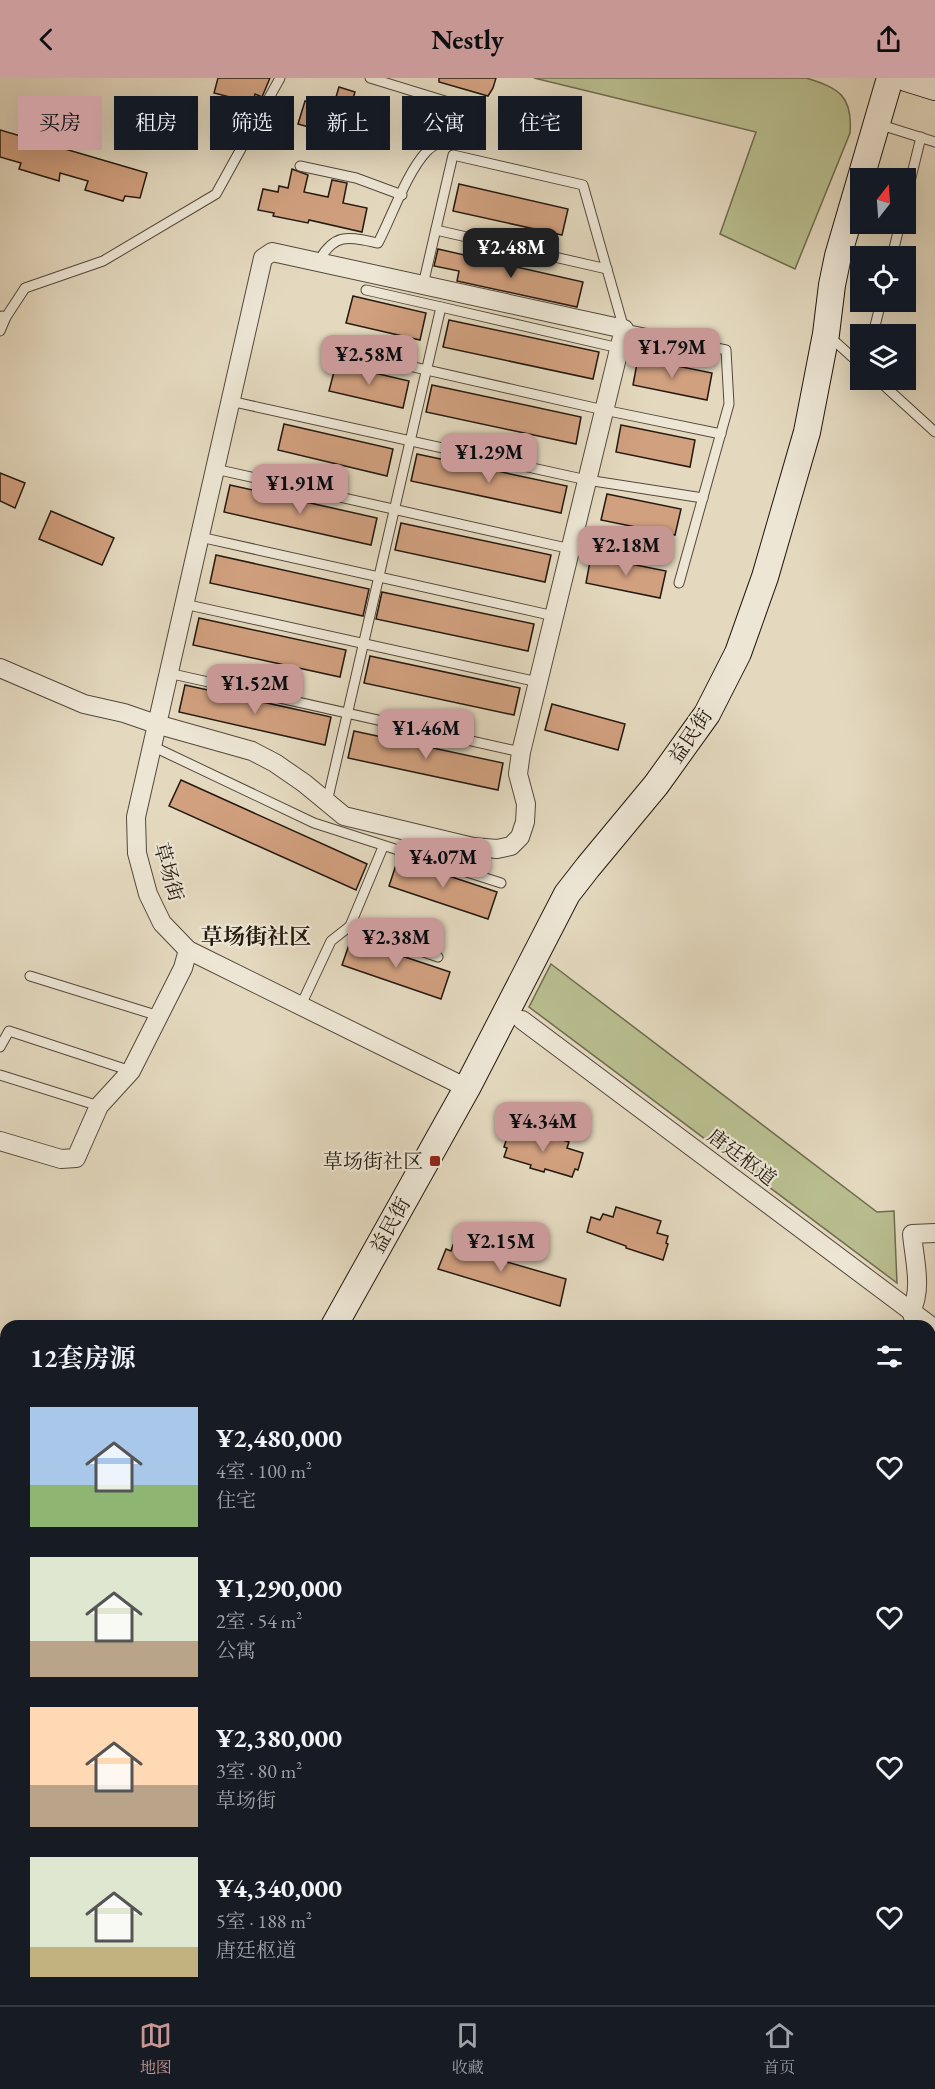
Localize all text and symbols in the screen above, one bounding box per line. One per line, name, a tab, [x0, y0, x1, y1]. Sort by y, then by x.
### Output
text: Nestly	[431, 22, 504, 57]
icon: back	[30, 23, 63, 56]
icon: share	[872, 23, 905, 56]
chip: 买房	[18, 96, 102, 150]
chip: 租房	[114, 96, 198, 150]
chip: 筛选	[210, 96, 294, 150]
chip: 新上	[306, 96, 390, 150]
chip: 公寓	[402, 96, 486, 150]
chip: 住宅	[498, 96, 582, 150]
north arrow	[850, 168, 916, 234]
map controls	[850, 168, 916, 390]
pin: ¥2.48M	[462, 228, 560, 279]
text: ¥2.48M	[477, 234, 545, 260]
button: locate	[850, 246, 916, 312]
button: layers	[850, 324, 916, 390]
pin: ¥1.79M	[623, 328, 721, 379]
text: ¥1.79M	[638, 334, 706, 360]
pin: ¥2.58M	[320, 335, 418, 386]
text: ¥2.58M	[335, 341, 403, 367]
pin: ¥1.29M	[440, 433, 538, 484]
text: ¥1.29M	[455, 439, 523, 465]
pin: ¥1.91M	[251, 464, 349, 515]
text: ¥1.91M	[266, 470, 334, 496]
pin: ¥2.18M	[577, 526, 675, 577]
text: ¥2.18M	[592, 532, 660, 558]
pin: ¥1.52M	[206, 664, 304, 715]
text: ¥1.52M	[221, 670, 289, 696]
street label: 益民街	[662, 704, 718, 768]
pin: ¥1.46M	[377, 709, 475, 760]
text: ¥1.46M	[392, 715, 460, 741]
pin: ¥4.07M	[394, 838, 492, 889]
street label: 草场街	[148, 840, 190, 904]
text: ¥4.07M	[409, 844, 477, 870]
pin: ¥2.38M	[347, 918, 445, 969]
district label: 草场街社区	[201, 922, 311, 951]
text: ¥2.38M	[362, 924, 430, 950]
pin: ¥4.34M	[494, 1102, 592, 1153]
text: ¥4.34M	[509, 1108, 577, 1134]
street label: 唐廷枢道	[702, 1123, 782, 1191]
place label: 草场街社区	[323, 1148, 423, 1174]
marker: 草场街社区	[428, 1154, 442, 1168]
street label: 益民街	[364, 1192, 416, 1258]
pin: ¥2.15M	[452, 1222, 550, 1273]
text: ¥2.15M	[467, 1228, 535, 1254]
icon: filters	[873, 1340, 906, 1373]
text: 12套房源	[30, 1341, 136, 1375]
text: ¥2,480,000	[216, 1421, 342, 1455]
icon: home	[78, 1431, 150, 1503]
icon: heart	[873, 1451, 906, 1484]
text: 4室 · 100 m²	[216, 1458, 312, 1484]
text: 住宅	[216, 1487, 256, 1513]
text: ¥1,290,000	[216, 1571, 342, 1605]
icon: home	[78, 1581, 150, 1653]
icon: heart	[873, 1601, 906, 1634]
text: 2室 · 54 m²	[216, 1608, 302, 1634]
text: 公寓	[216, 1637, 256, 1663]
text: ¥2,380,000	[216, 1721, 342, 1755]
icon: home	[78, 1731, 150, 1803]
icon: heart	[873, 1751, 906, 1784]
text: 3室 · 80 m²	[216, 1758, 302, 1784]
text: 草场街	[216, 1787, 276, 1813]
text: ¥4,340,000	[216, 1871, 342, 1905]
icon: home	[78, 1881, 150, 1953]
icon: heart	[873, 1901, 906, 1934]
text: 5室 · 188 m²	[216, 1908, 312, 1934]
text: 唐廷枢道	[216, 1937, 296, 1963]
tab: 地图	[139, 2019, 172, 2078]
tab: 收藏	[451, 2019, 484, 2078]
tab: 首页	[763, 2019, 796, 2078]

